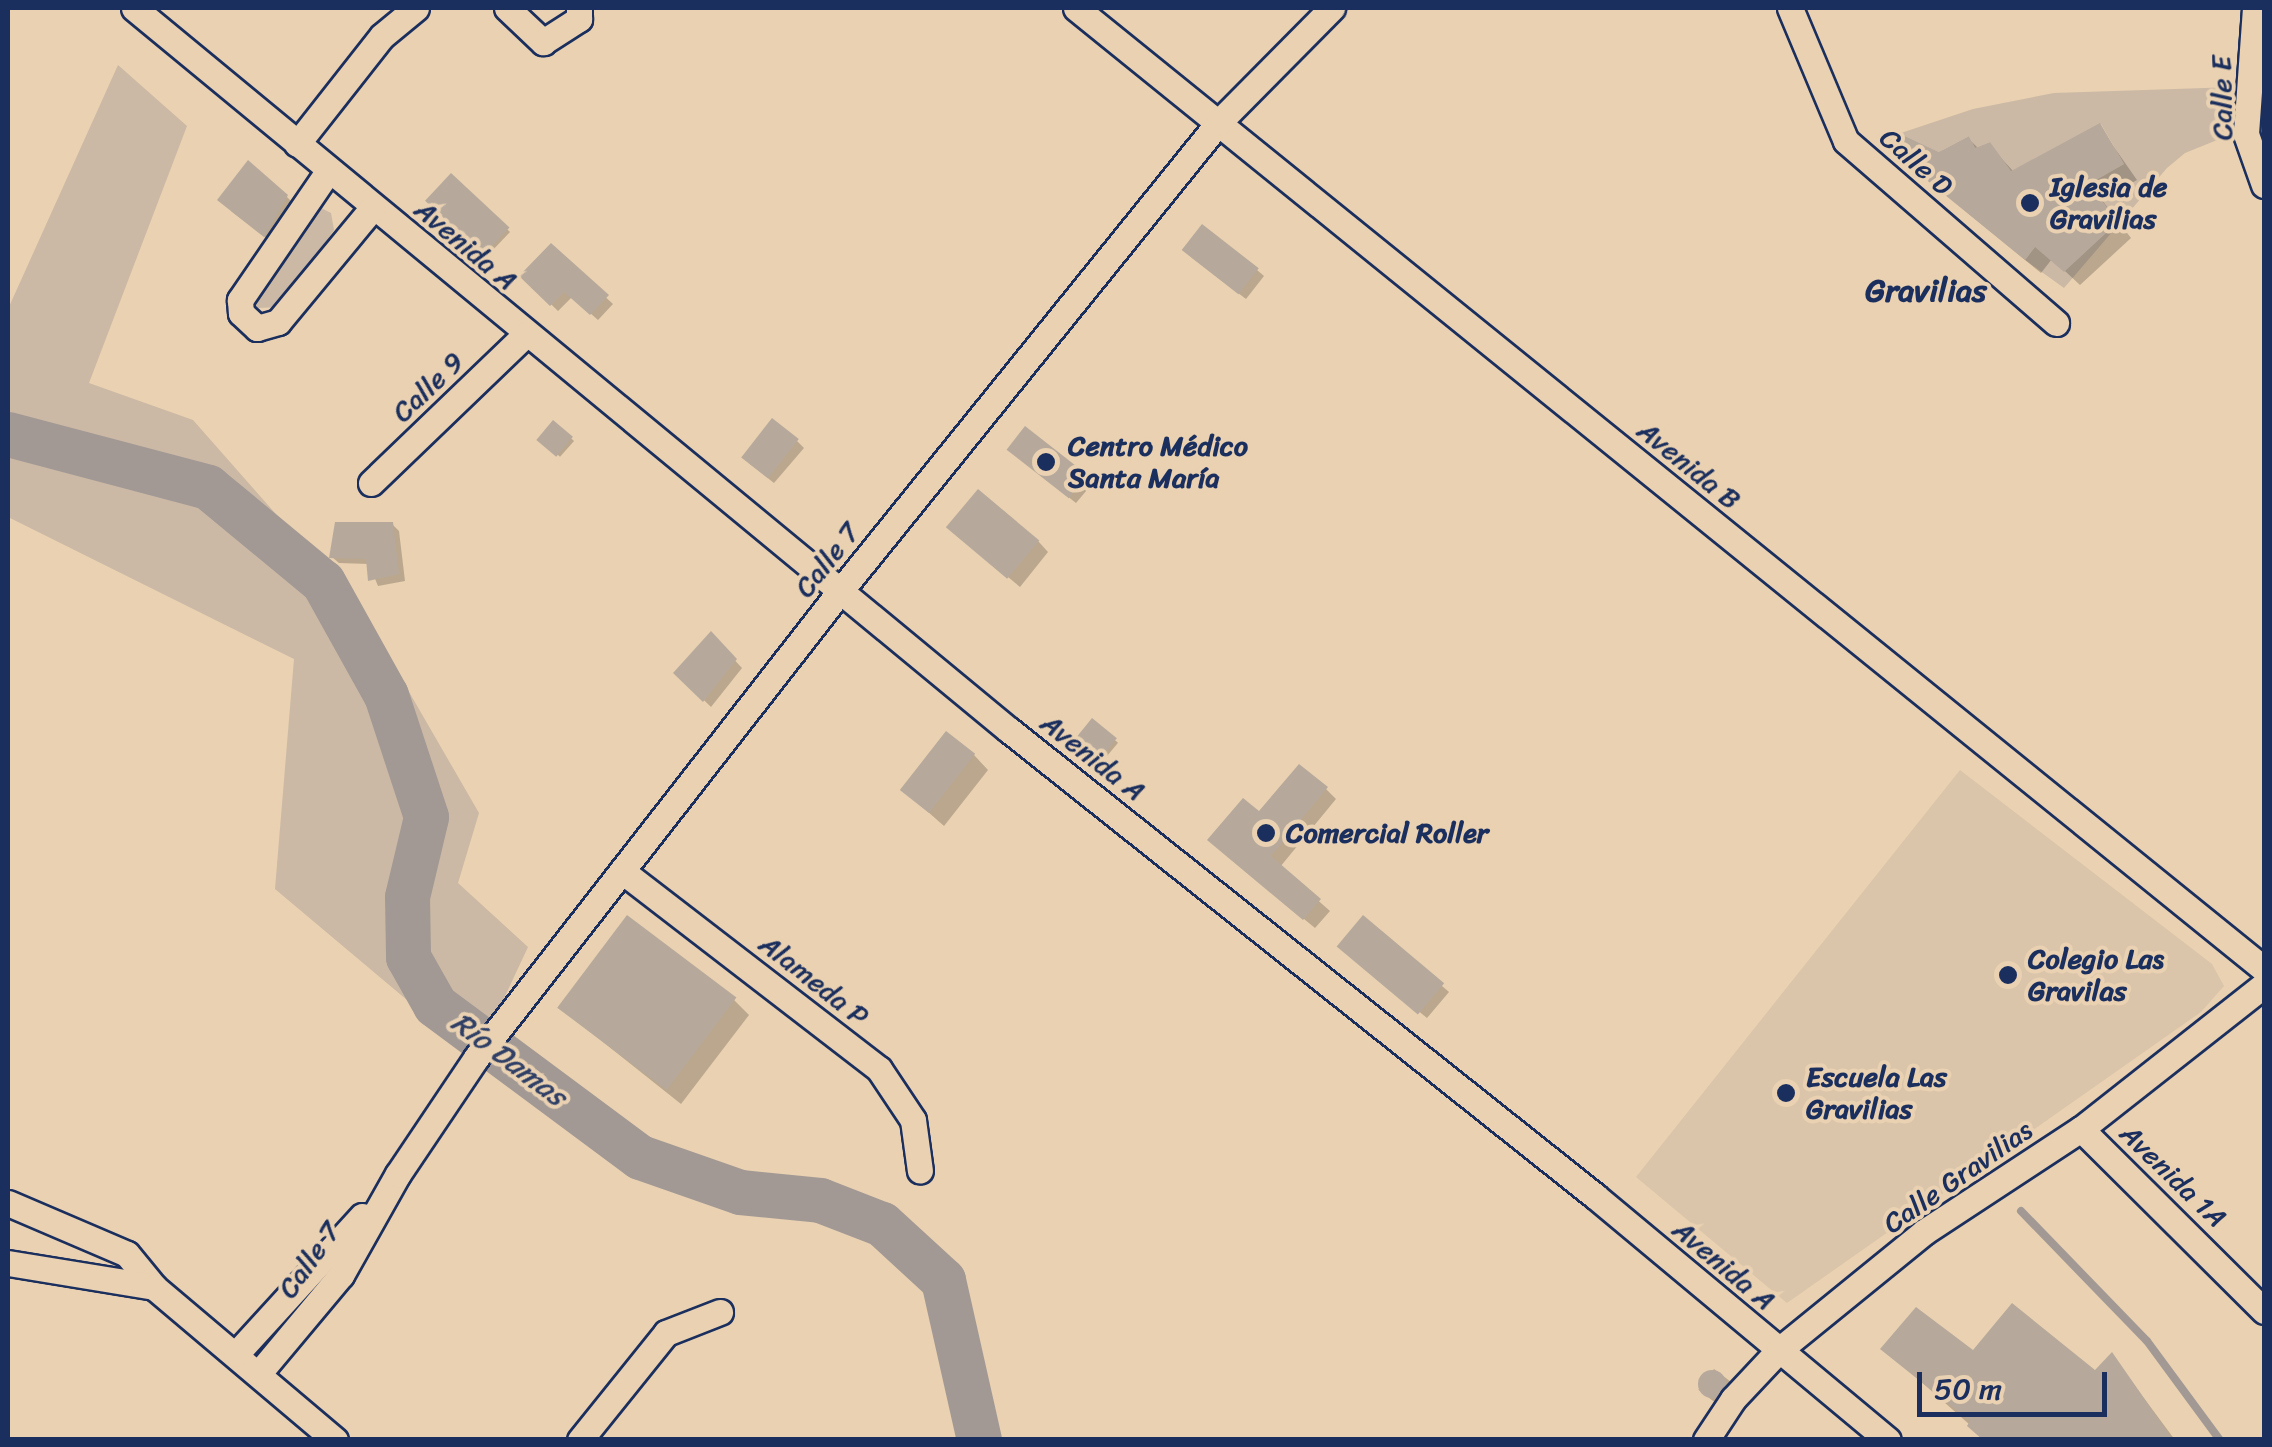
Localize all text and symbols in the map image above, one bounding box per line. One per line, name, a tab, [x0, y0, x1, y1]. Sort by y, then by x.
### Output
street label: Calle E	[2204, 55, 2240, 141]
street label: Calle D	[1873, 121, 1959, 203]
place label: Iglesia de Gravilias	[2050, 170, 2167, 236]
marker: Iglesia de Gravilias	[2019, 192, 2041, 214]
street label: Avenida A	[408, 193, 524, 297]
district label: Gravilias	[1865, 272, 1987, 310]
street label: Calle 9	[385, 345, 471, 429]
street label: Avenida B	[1631, 413, 1747, 517]
place label: Centro Médico Santa María	[1068, 429, 1248, 495]
marker: Centro Médico Santa María	[1033, 449, 1059, 475]
street label: Calle 7	[788, 516, 866, 604]
street label: Avenida A	[1034, 706, 1152, 808]
place label: Comercial Roller	[1286, 816, 1489, 850]
marker: Comercial Roller	[1255, 822, 1277, 844]
street label: Alameda P	[753, 927, 875, 1033]
place label: Colegio Las Gravilas	[2028, 942, 2165, 1008]
marker: Colegio Las Gravilas	[1997, 964, 2019, 986]
water label: Río Damas	[444, 1004, 574, 1114]
place label: Escuela Las Gravilias	[1806, 1060, 1947, 1126]
marker: Escuela Las Gravilias	[1775, 1082, 1797, 1104]
street label: Calle Gravilias	[1876, 1113, 2040, 1241]
street label: Avenida 1A	[2113, 1117, 2233, 1235]
street label: Avenida A	[1666, 1213, 1782, 1317]
street label: Calle 7	[271, 1215, 347, 1305]
scale bar	[1922, 1352, 2112, 1414]
text: 50 m	[1934, 1362, 2002, 1416]

